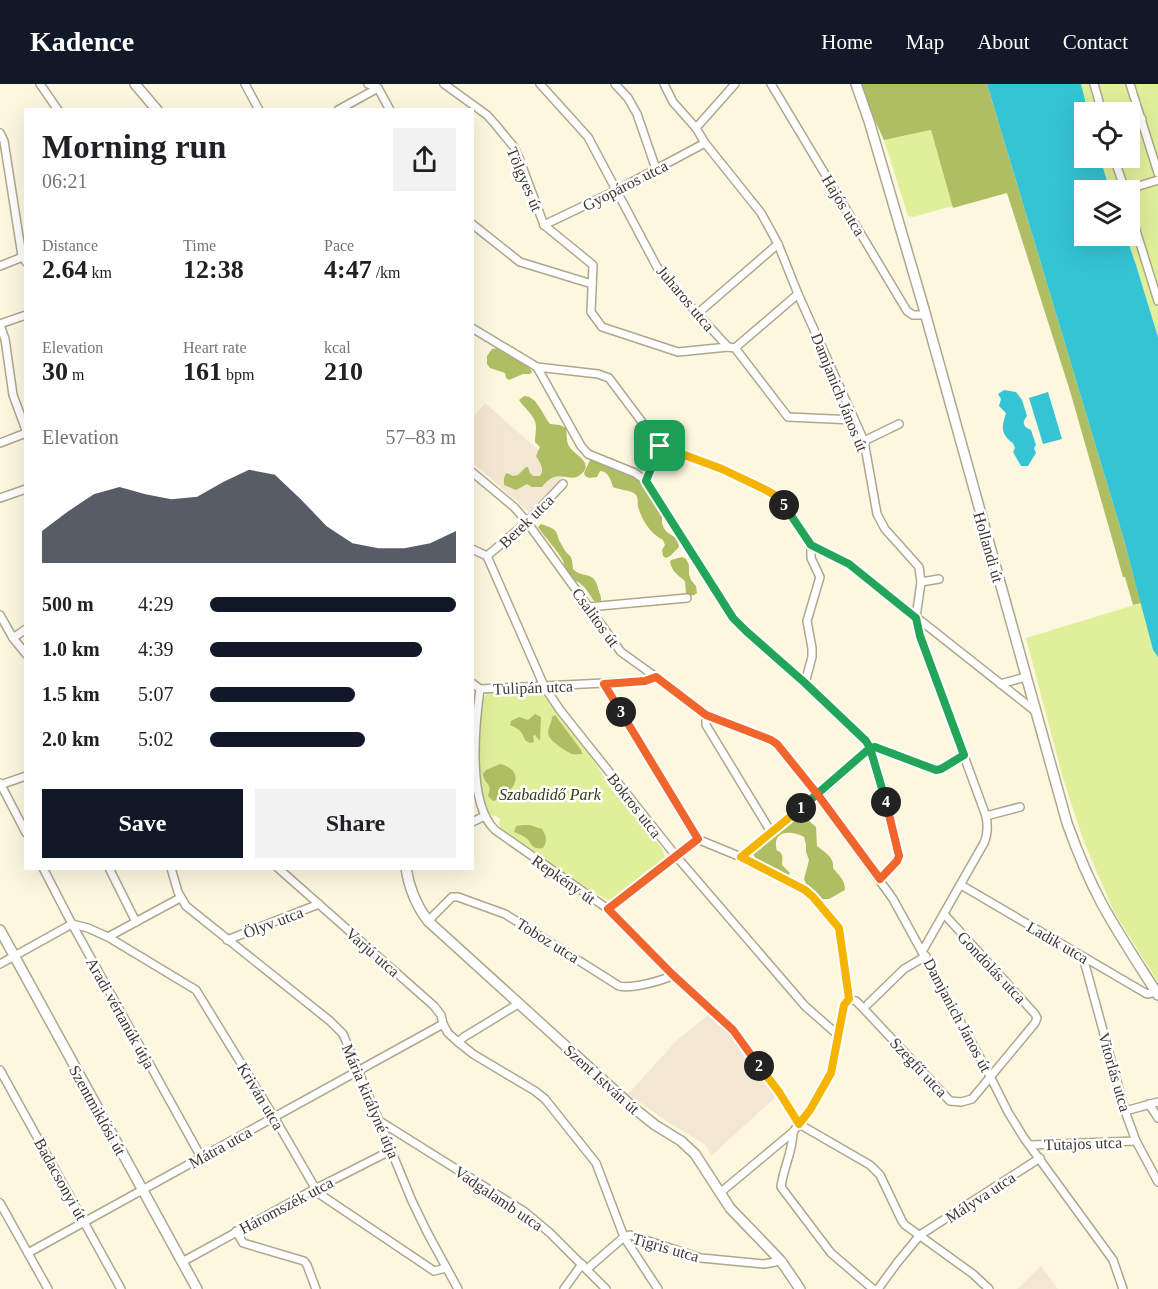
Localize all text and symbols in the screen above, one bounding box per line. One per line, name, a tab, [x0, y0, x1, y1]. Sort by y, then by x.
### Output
text: Kadence	[30, 26, 134, 57]
text: Home	[821, 30, 873, 54]
text: Map	[906, 30, 944, 54]
text: About	[977, 30, 1030, 54]
text: Contact	[1063, 30, 1128, 54]
map controls	[1074, 102, 1140, 246]
button: locate	[1074, 102, 1140, 168]
button: share	[393, 128, 456, 191]
text: Morning run	[42, 129, 226, 165]
street label: Tölgyes út	[503, 145, 546, 215]
street label: Gyopáros utca	[580, 157, 671, 215]
text: 06:21	[42, 170, 88, 192]
street label: Hajós utca	[818, 172, 868, 239]
button: layers	[1074, 180, 1140, 246]
text: Distance	[42, 237, 98, 254]
text: Time	[183, 237, 216, 254]
text: Pace	[324, 237, 354, 254]
text: 2.64	[42, 255, 88, 284]
text: 12:38	[183, 255, 244, 284]
text: 4:47	[324, 255, 372, 284]
street label: Juharos utca	[654, 262, 718, 334]
text: km	[88, 264, 112, 281]
text: /km	[372, 264, 401, 281]
street label: Damjanich János út	[807, 330, 871, 455]
text: Elevation	[42, 339, 103, 356]
text: Heart rate	[183, 339, 247, 356]
text: kcal	[324, 339, 351, 356]
text: 30	[42, 357, 68, 386]
text: 161	[183, 357, 222, 386]
text: 210	[324, 357, 363, 386]
text: m	[68, 366, 84, 383]
text: bpm	[222, 366, 254, 383]
pin	[634, 420, 685, 471]
text: Elevation	[42, 426, 119, 448]
text: 57–83 m	[385, 426, 456, 448]
icon: arrive	[643, 429, 676, 462]
pin: 5	[769, 490, 799, 520]
street label: Berek utca	[496, 491, 557, 551]
text: 5	[780, 496, 788, 513]
street label: Hollandi út	[970, 510, 1007, 585]
street label: Csalitos út	[569, 585, 623, 650]
text: 500 m	[42, 593, 94, 615]
text: 4:29	[138, 593, 174, 615]
text: 1.0 km	[42, 638, 100, 660]
text: 4:39	[138, 638, 174, 660]
street label: Tulipán utca	[493, 678, 573, 698]
text: 1.5 km	[42, 683, 100, 705]
text: 5:07	[138, 683, 174, 705]
pin: 3	[606, 697, 636, 727]
text: 3	[617, 703, 625, 720]
text: 2.0 km	[42, 728, 100, 750]
text: 5:02	[138, 728, 174, 750]
street label: Bokros utca	[604, 770, 665, 841]
park label: Szabadidő Park	[499, 786, 602, 803]
pin: 4	[871, 787, 901, 817]
button: Save	[42, 789, 243, 858]
button: Share	[255, 789, 456, 858]
pin: 1	[786, 793, 816, 823]
text: 4	[882, 793, 890, 810]
text: 1	[797, 799, 805, 816]
street label: Repkény út	[528, 851, 599, 909]
street label: Ölyv utca	[241, 903, 306, 943]
street label: Toboz utca	[513, 915, 582, 966]
street label: Ladik utca	[1024, 918, 1091, 967]
street label: Varjú utca	[342, 925, 403, 981]
street label: Gondolás utca	[954, 928, 1029, 1007]
street label: Aradi vértanúk útja	[82, 955, 158, 1072]
street label: Damjanich János út	[920, 956, 995, 1076]
street label: Vitorlás utca	[1095, 1031, 1134, 1114]
street label: Szegfű utca	[886, 1034, 950, 1101]
street label: Mária királyné útja	[338, 1041, 402, 1161]
street label: Szent István út	[561, 1041, 643, 1118]
pin: 2	[744, 1051, 774, 1081]
text: 2	[755, 1057, 763, 1074]
street label: Kriván utca	[234, 1060, 287, 1133]
street label: Szentmiklósi út	[66, 1062, 130, 1159]
street label: Mátra utca	[186, 1123, 254, 1172]
street label: Tutajos utca	[1044, 1134, 1122, 1154]
street label: Badacsonyi út	[30, 1135, 90, 1224]
street label: Vadgalamb utca	[451, 1163, 546, 1235]
street label: Mályva utca	[942, 1169, 1019, 1227]
street label: Háromszék utca	[237, 1174, 336, 1237]
street label: Tigris utca	[630, 1230, 701, 1266]

